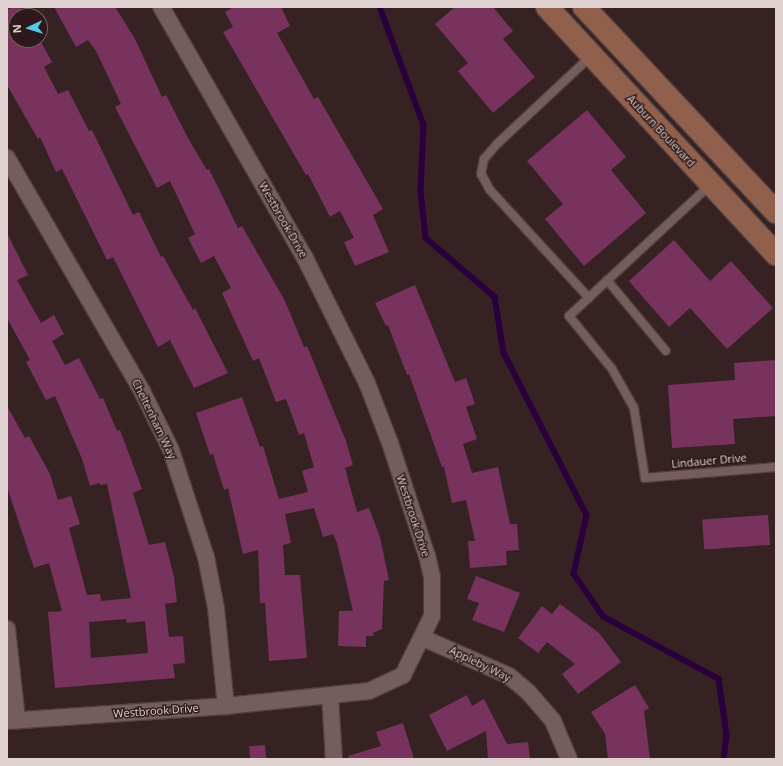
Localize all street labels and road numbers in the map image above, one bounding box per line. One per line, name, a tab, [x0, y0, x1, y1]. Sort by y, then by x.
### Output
street label: Auburn Boulevard	[624, 92, 698, 170]
street label: Westbrook Drive	[256, 180, 310, 260]
street label: Cheltenham Way	[129, 377, 179, 461]
street label: Lindauer Drive	[671, 451, 747, 471]
street label: Westbrook Drive	[394, 473, 432, 559]
street label: Appleby Way	[447, 644, 513, 684]
street label: Westbrook Drive	[113, 701, 199, 721]

